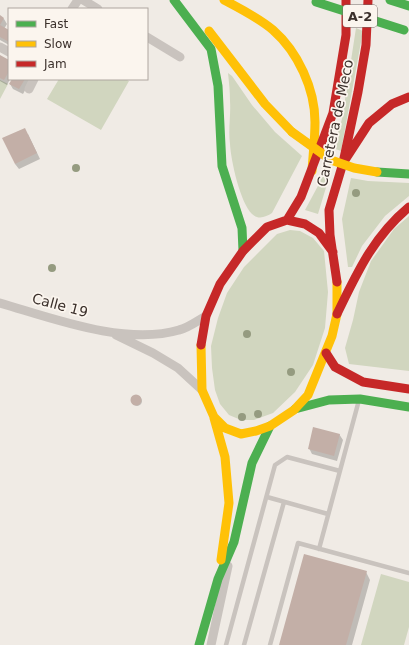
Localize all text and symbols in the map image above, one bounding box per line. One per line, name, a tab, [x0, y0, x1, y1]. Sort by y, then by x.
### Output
road number: A-2	[343, 5, 377, 27]
legend	[8, 8, 148, 80]
text: Fast	[44, 17, 68, 31]
text: Slow	[44, 37, 72, 51]
text: Jam	[43, 57, 67, 71]
street label: Carretera de Meco	[314, 58, 356, 188]
street label: Calle 19	[30, 290, 90, 320]

